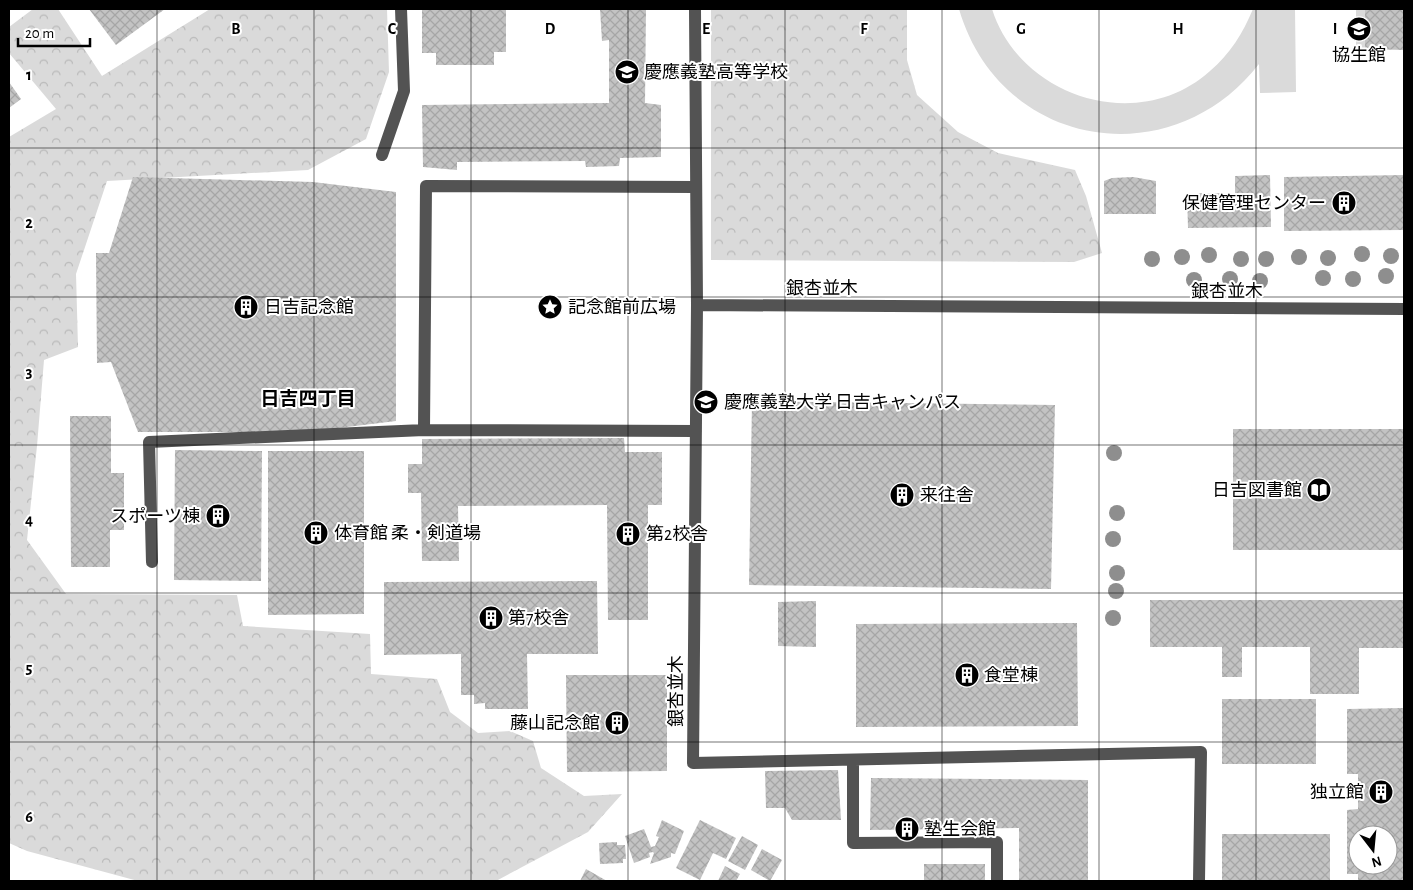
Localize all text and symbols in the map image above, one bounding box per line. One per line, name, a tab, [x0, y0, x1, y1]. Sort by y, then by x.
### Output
scale bar	[18, 15, 90, 47]
school or university icon: 協生館	[1346, 16, 1372, 42]
text: B	[231, 21, 241, 37]
text: C	[388, 21, 397, 37]
text: D	[545, 21, 556, 37]
text: E	[702, 21, 710, 37]
text: F	[860, 21, 868, 37]
text: G	[1016, 21, 1026, 37]
text: H	[1172, 21, 1184, 37]
text: I	[1333, 21, 1337, 37]
text: 20 m	[25, 26, 54, 41]
place label: 協生館	[1332, 45, 1386, 65]
school or university icon: 慶應義塾高等学校	[614, 59, 640, 85]
place label: 慶應義塾高等学校	[644, 62, 788, 82]
text: 1	[26, 67, 32, 83]
building icon: 保健管理センター	[1331, 190, 1357, 216]
place label: 保健管理センター	[1182, 193, 1326, 213]
text: 2	[25, 215, 33, 231]
street label: 銀杏並木	[786, 278, 858, 298]
street label: 銀杏並木	[1191, 281, 1263, 301]
building icon: 日吉記念館	[233, 294, 259, 320]
place icon: 記念館前広場	[537, 294, 563, 320]
place label: 記念館前広場	[568, 297, 676, 317]
place label: 日吉記念館	[264, 298, 354, 317]
text: 3	[26, 364, 33, 380]
district label: 日吉四丁目	[260, 389, 356, 409]
school or university icon: 慶應義塾大学 日吉キャンパス	[693, 389, 719, 415]
place label: 慶應義塾大学 日吉キャンパス	[724, 392, 961, 412]
library icon: 日吉図書館	[1306, 477, 1332, 503]
place label: 日吉図書館	[1212, 481, 1302, 500]
building icon: 来往舎	[889, 482, 915, 508]
place label: 来往舎	[920, 485, 974, 505]
building icon: スポーツ棟	[205, 503, 231, 529]
place label: スポーツ棟	[110, 506, 200, 526]
text: 4	[25, 512, 33, 528]
building icon: 体育館 柔・剣道場	[303, 520, 329, 546]
building icon: 第2校舎	[615, 521, 641, 547]
place label: 体育館 柔・剣道場	[334, 523, 481, 543]
place label: 第2校舎	[646, 524, 708, 544]
building icon: 第7校舎	[478, 605, 504, 631]
place label: 第7校舎	[508, 608, 570, 628]
street label: 銀杏並木	[666, 655, 686, 727]
text: 5	[26, 660, 33, 676]
building icon: 食堂棟	[954, 662, 980, 688]
place label: 食堂棟	[984, 665, 1038, 685]
building icon: 藤山記念館	[604, 710, 630, 736]
place label: 藤山記念館	[510, 714, 600, 733]
building icon: 独立館	[1368, 779, 1394, 805]
place label: 独立館	[1310, 783, 1364, 802]
text: 6	[25, 809, 33, 825]
building icon: 塾生会館	[894, 816, 920, 842]
place label: 塾生会館	[924, 820, 996, 839]
north arrow	[1348, 825, 1398, 875]
text: N	[1370, 853, 1383, 870]

